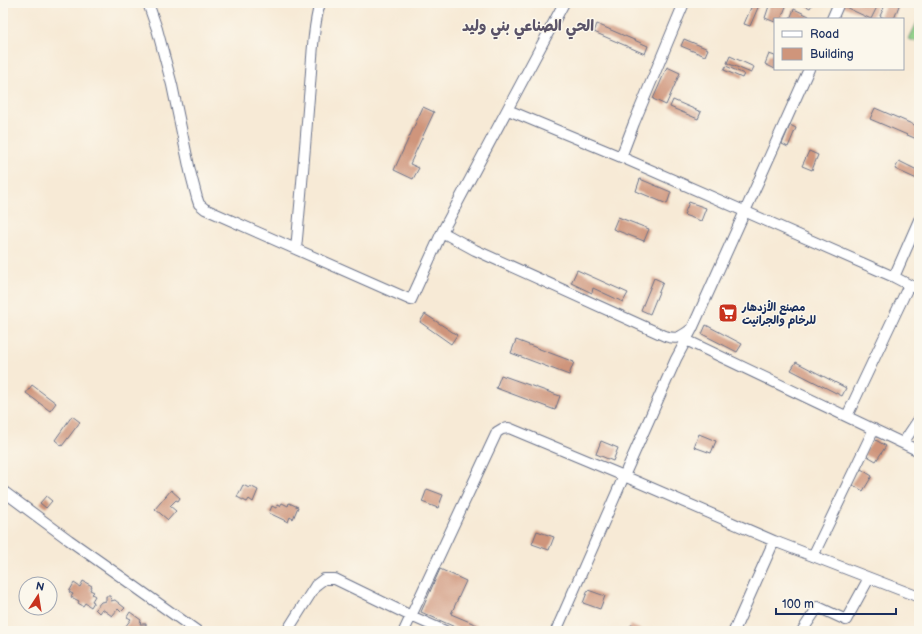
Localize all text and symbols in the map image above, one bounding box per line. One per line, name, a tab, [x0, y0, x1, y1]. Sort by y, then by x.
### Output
district label: الحي الصناعي بني وليد	[462, 17, 594, 40]
legend	[774, 18, 904, 70]
text: Road	[810, 27, 839, 42]
text: Building	[810, 47, 854, 62]
place label: مصنع الأزدهار للرخام والجرانيت	[741, 300, 816, 329]
supermarket icon: مصنع الأزدهار للرخام والجرانيت	[717, 302, 739, 324]
north arrow	[18, 576, 58, 616]
text: N	[35, 579, 45, 594]
scale bar	[776, 590, 896, 616]
text: 100 m	[782, 597, 814, 612]

